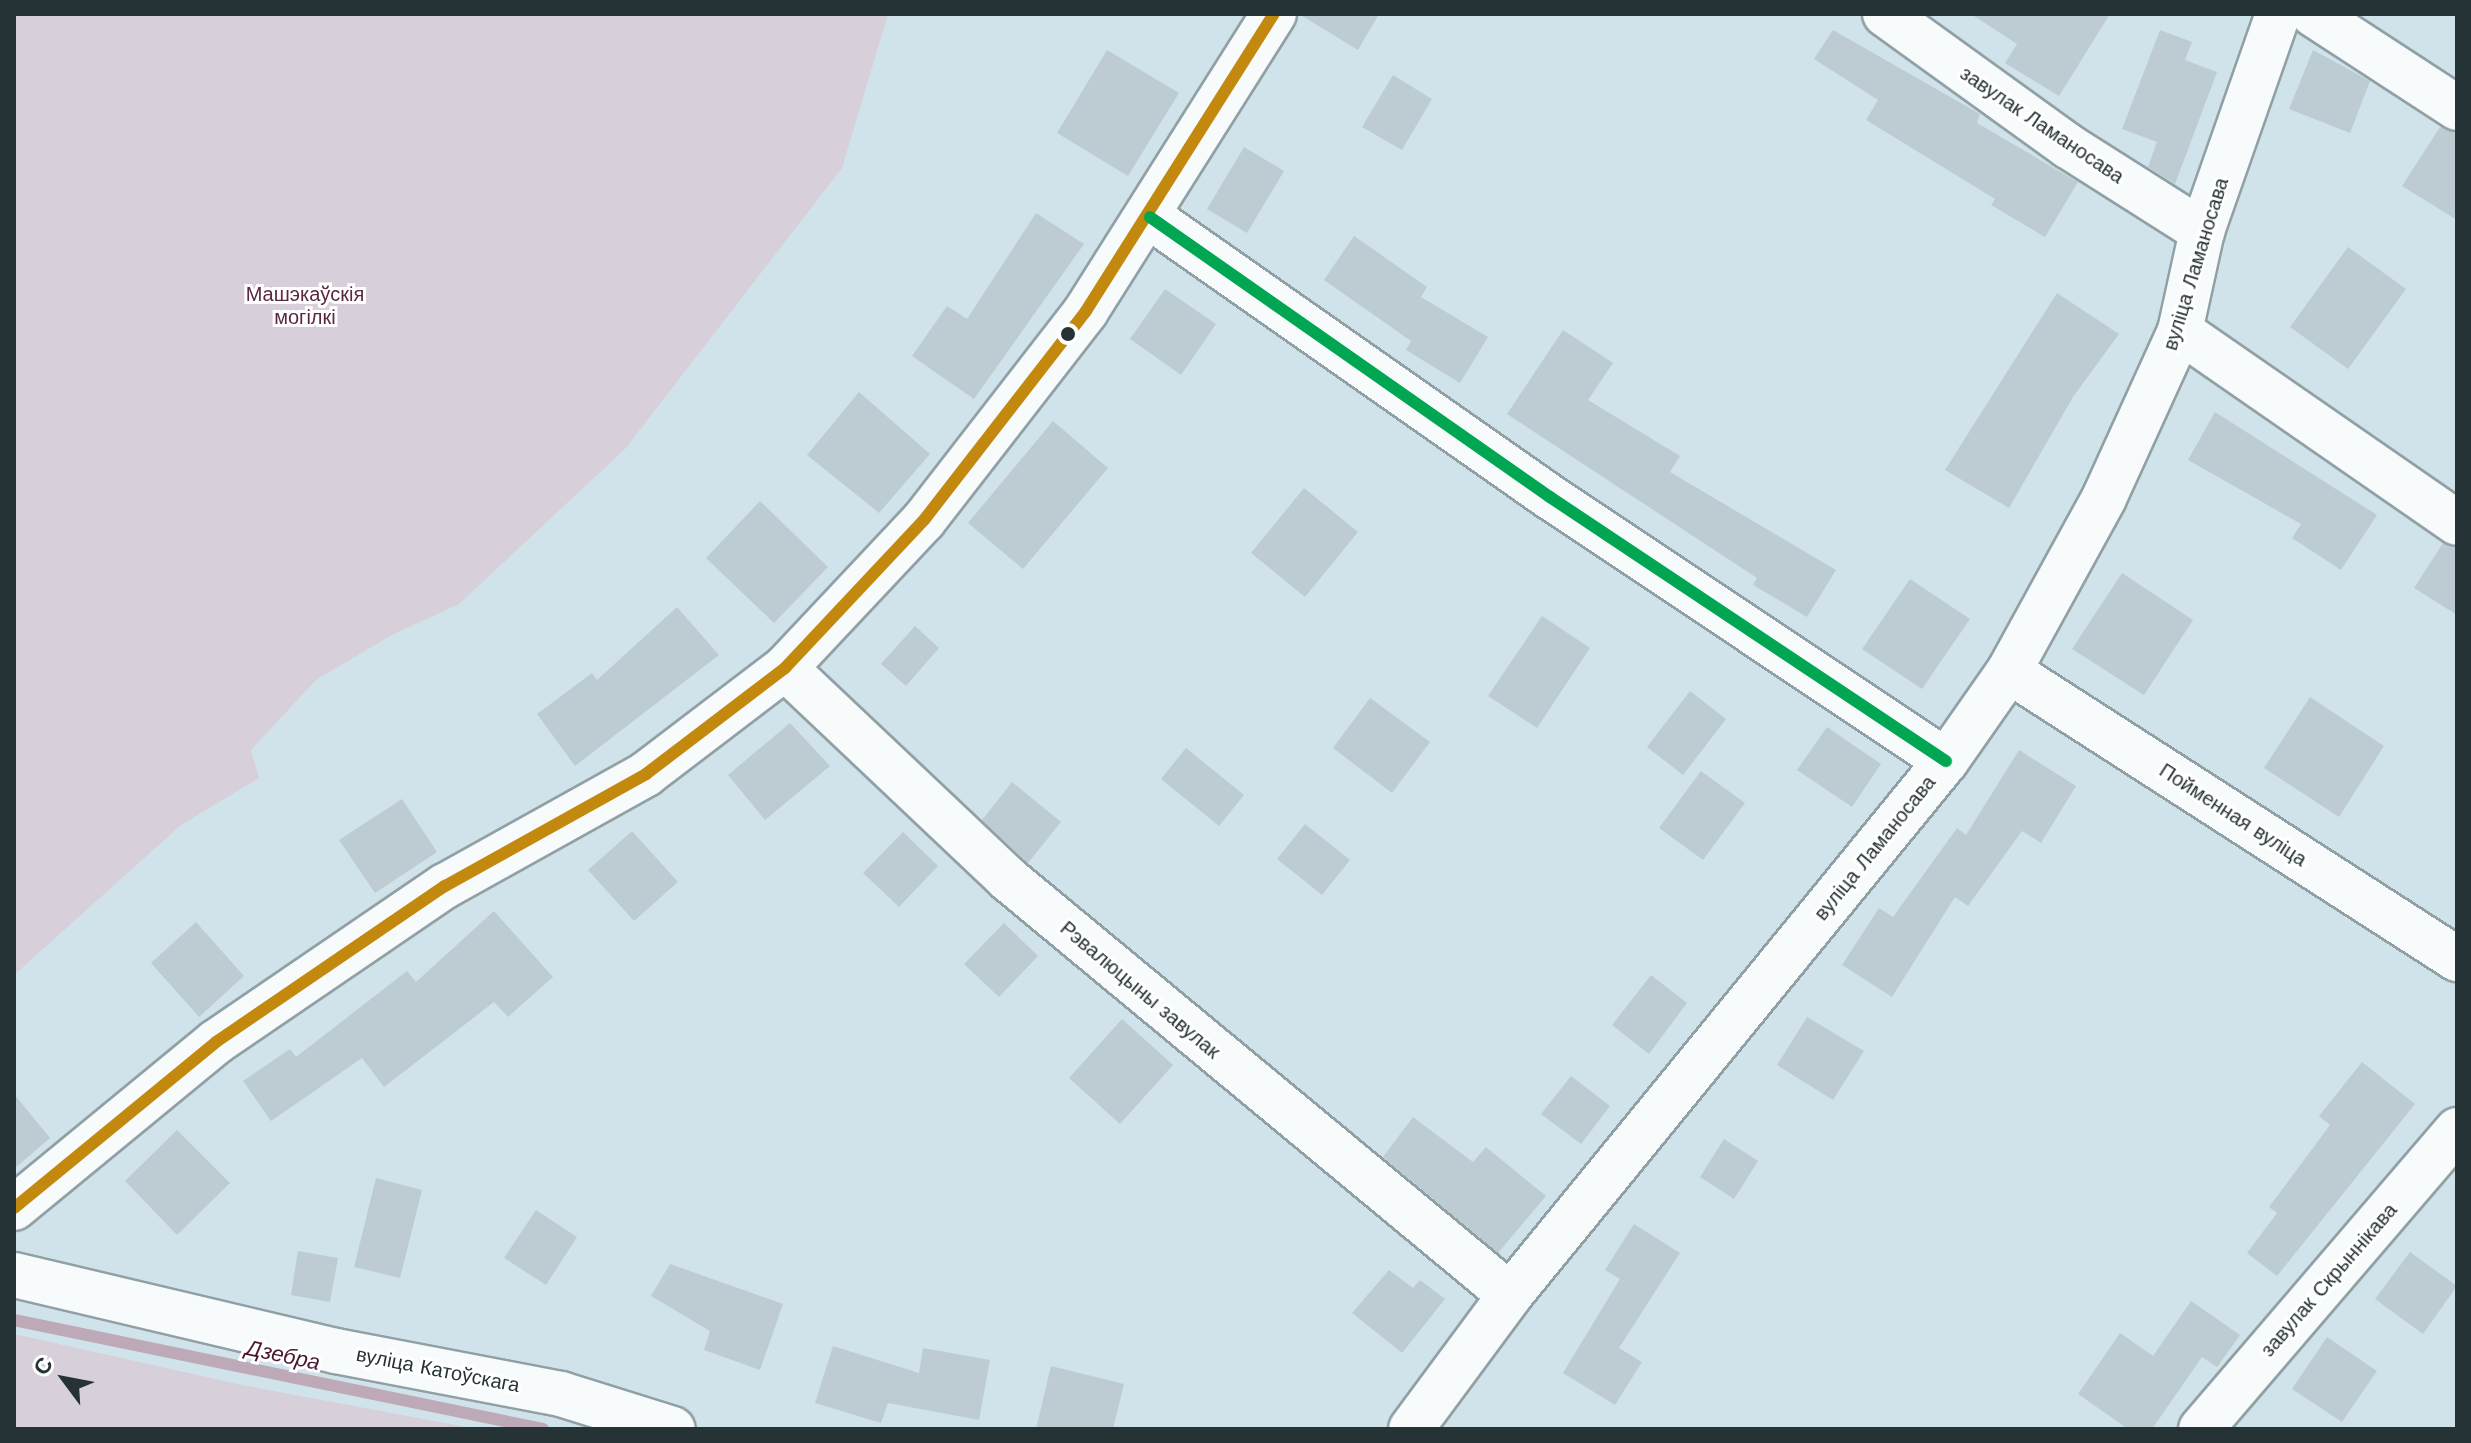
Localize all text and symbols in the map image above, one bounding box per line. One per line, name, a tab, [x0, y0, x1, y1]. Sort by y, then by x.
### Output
street label: завулак Ламаносава	[1956, 61, 2128, 189]
street label: вуліца Ламаносава	[2158, 175, 2234, 353]
park label: Машэкаўскія могілкі	[246, 282, 364, 329]
unlabelled marker	[1060, 326, 1076, 342]
street label: Пойменная вуліца	[2155, 758, 2311, 872]
street label: вуліца Ламаносава	[1809, 771, 1941, 925]
street label: Рэвалюцыны завулак	[1055, 916, 1225, 1064]
street label: завулак Скрыннікава	[2256, 1198, 2402, 1362]
water label: Дзебра	[244, 1334, 322, 1376]
north arrow	[24, 1339, 104, 1419]
street label: вуліца Катоўскага	[354, 1342, 522, 1398]
text: С	[28, 1353, 58, 1379]

